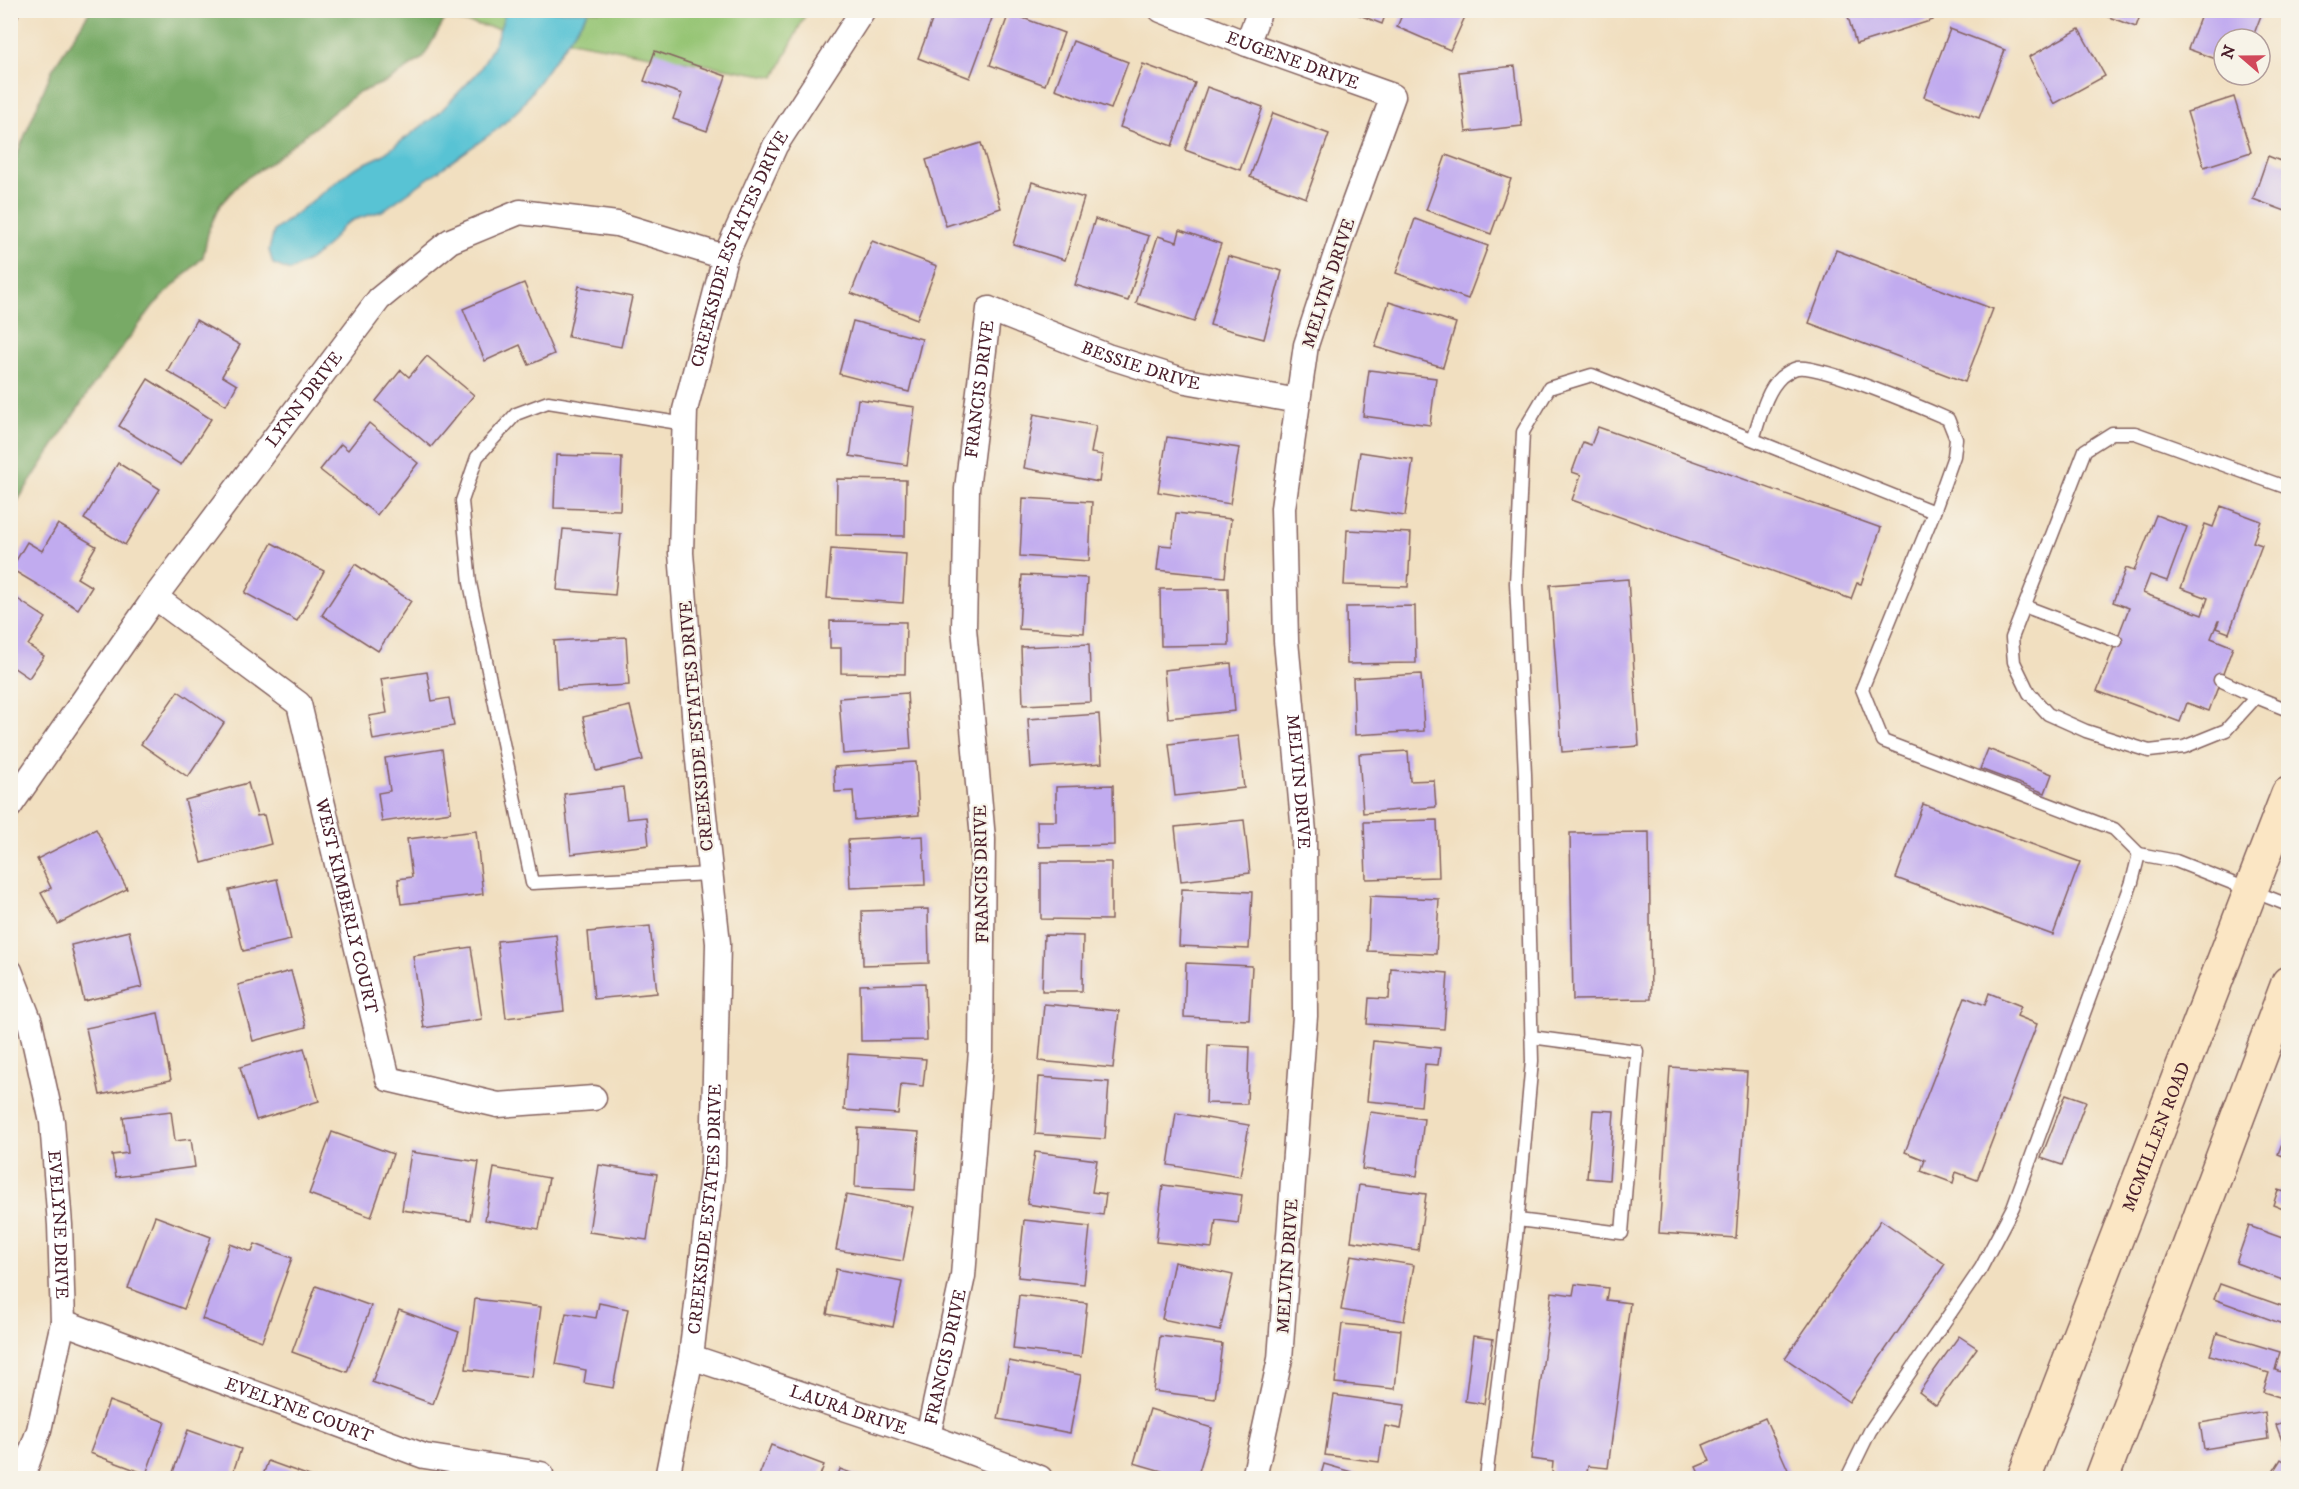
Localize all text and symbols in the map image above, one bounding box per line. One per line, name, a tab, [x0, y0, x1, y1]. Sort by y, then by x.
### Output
street label: EUGENE DRIVE	[1223, 27, 1362, 95]
north arrow	[2212, 27, 2272, 87]
text: N	[2217, 43, 2240, 62]
street label: CREEKSIDE ESTATES DRIVE	[687, 127, 794, 370]
street label: MELVIN DRIVE	[1298, 215, 1360, 351]
street label: FRANCIS DRIVE	[961, 319, 1000, 459]
street label: BESSIE DRIVE	[1078, 337, 1202, 395]
street label: LYNN DRIVE	[261, 347, 348, 452]
street label: CREEKSIDE ESTATES DRIVE	[675, 600, 719, 852]
street label: MELVIN DRIVE	[1281, 713, 1314, 849]
street label: WEST KIMBERLY COURT	[310, 795, 382, 1017]
street label: FRANCIS DRIVE	[970, 804, 994, 943]
street label: MCMILLEN ROAD	[2118, 1059, 2196, 1215]
street label: CREEKSIDE ESTATES DRIVE	[684, 1083, 727, 1336]
street label: EVELYNE DRIVE	[42, 1149, 72, 1300]
street label: MELVIN DRIVE	[1272, 1198, 1304, 1334]
street label: FRANCIS DRIVE	[921, 1287, 972, 1427]
street label: EVELYNE COURT	[222, 1373, 376, 1448]
street label: LAURA DRIVE	[787, 1381, 910, 1440]

